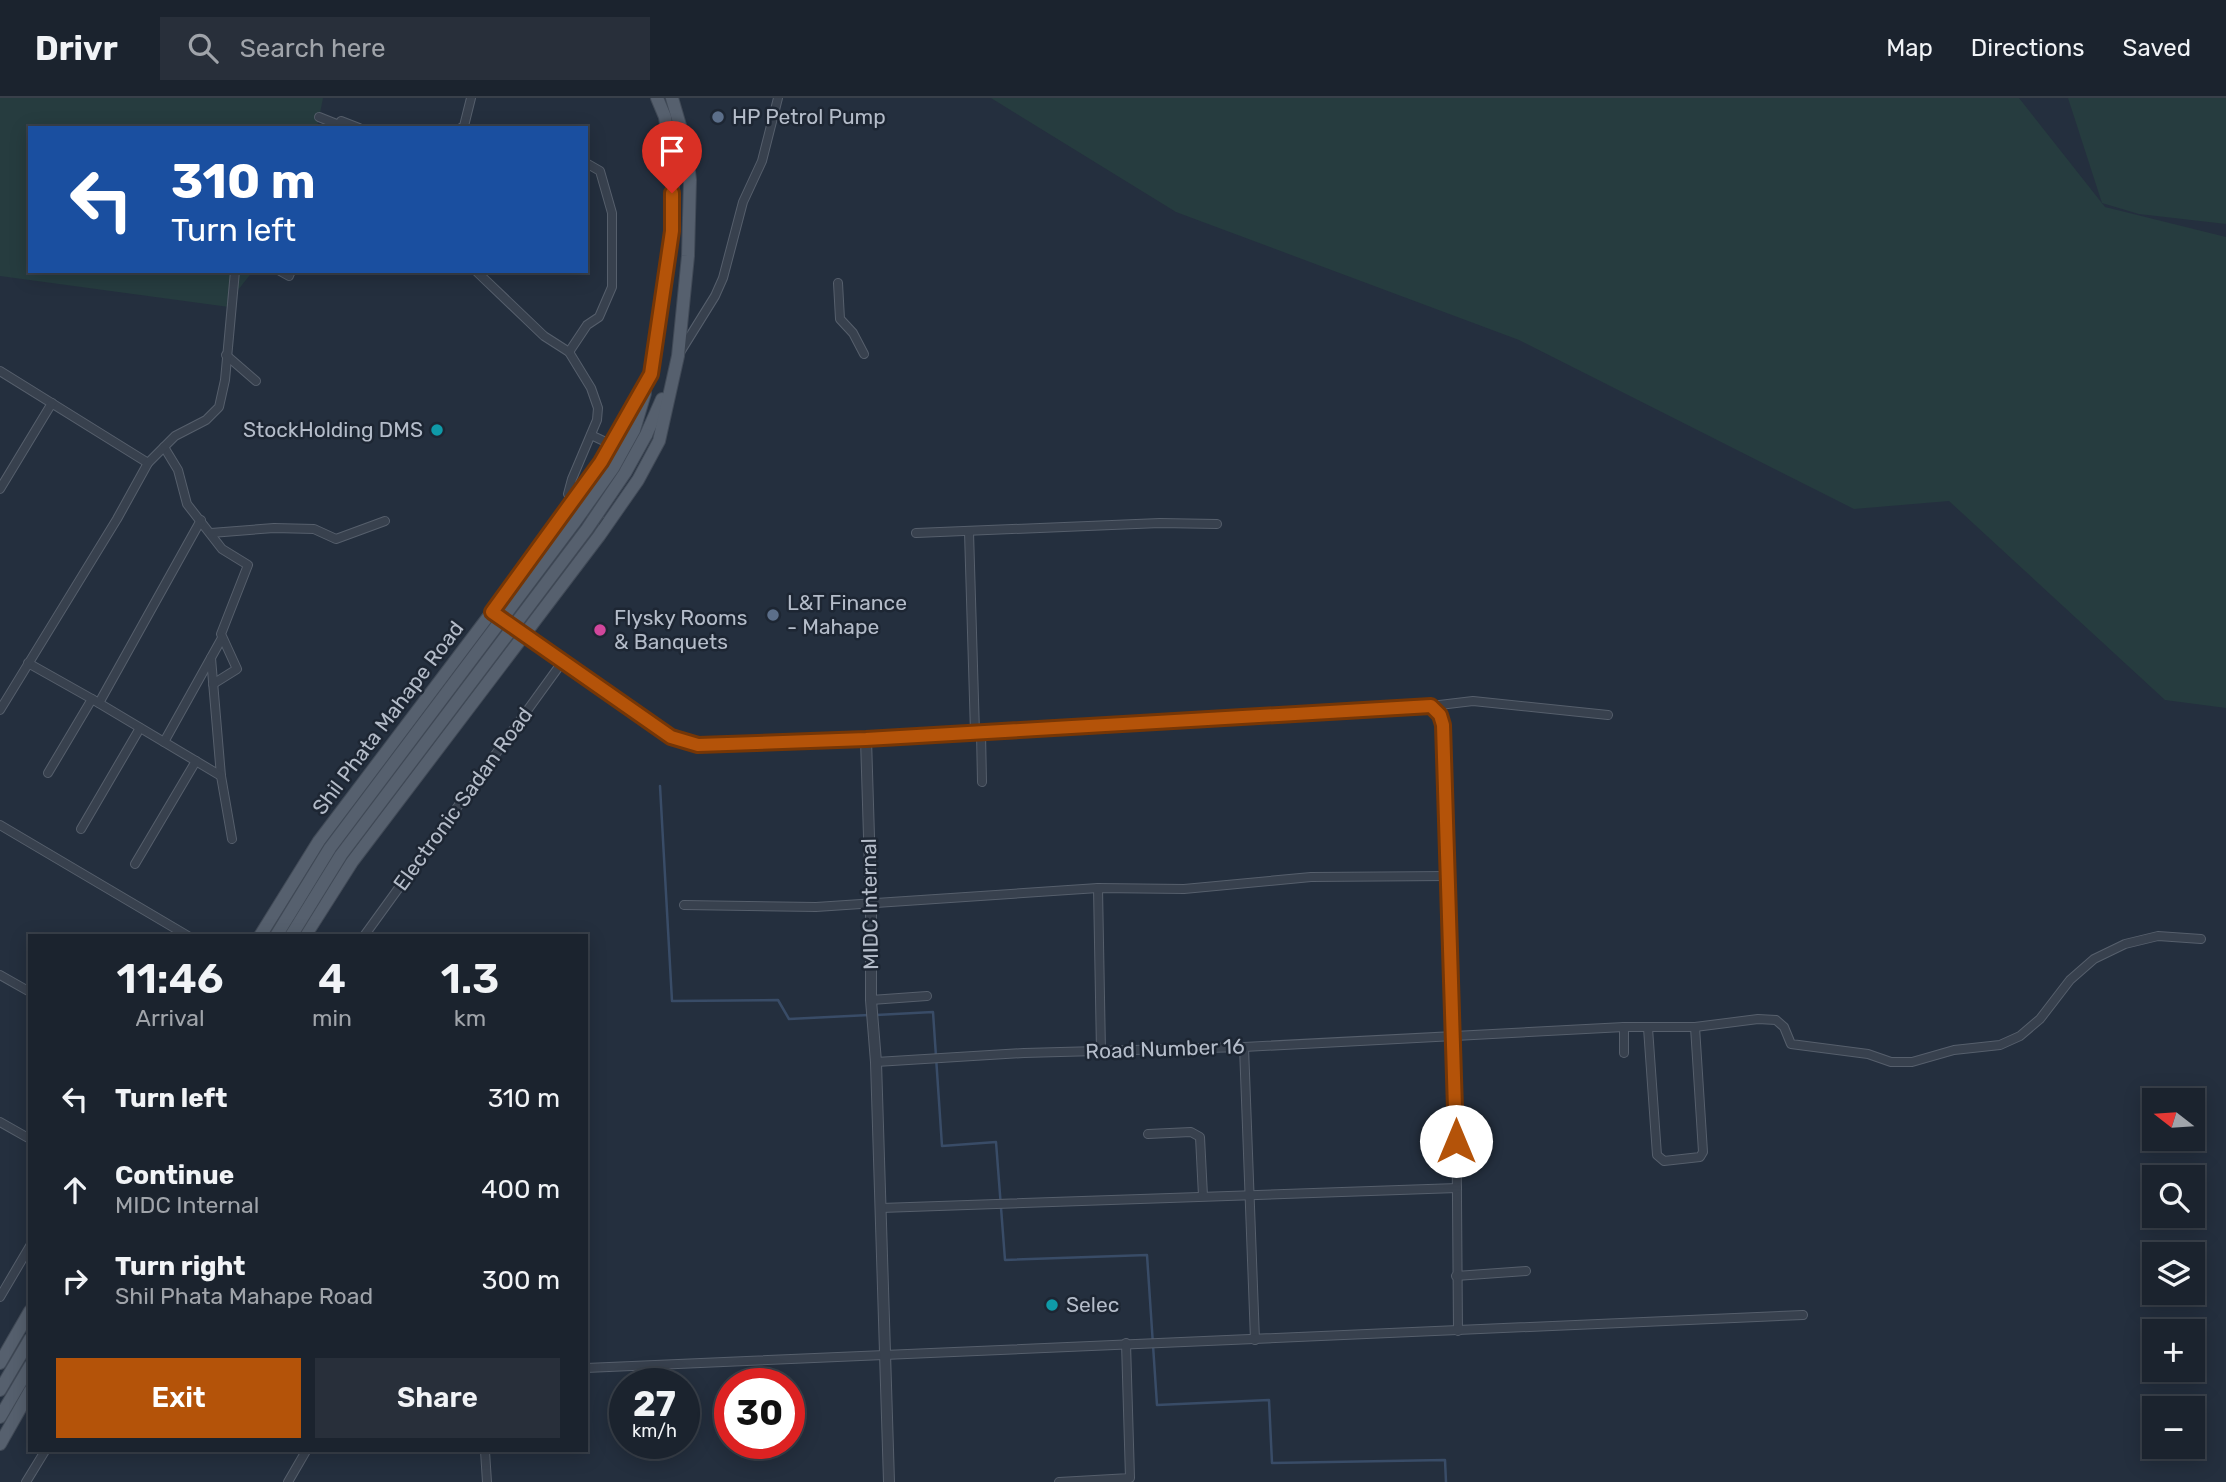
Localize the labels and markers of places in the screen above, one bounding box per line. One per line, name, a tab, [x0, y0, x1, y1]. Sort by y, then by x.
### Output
place label: HP Petrol Pump	[732, 104, 886, 129]
marker: HP Petrol Pump	[710, 109, 726, 125]
pin	[642, 121, 702, 193]
place label: StockHolding DMS	[243, 417, 423, 442]
marker: StockHolding DMS	[429, 422, 445, 438]
place label: L&T Finance - Mahape	[787, 590, 907, 639]
place label: Flysky Rooms & Banquets	[614, 605, 747, 654]
marker: L&T Finance - Mahape	[765, 607, 781, 623]
marker: Flysky Rooms & Banquets	[592, 622, 608, 638]
place label: Selec	[1066, 1292, 1119, 1317]
marker: Selec	[1044, 1297, 1060, 1313]

